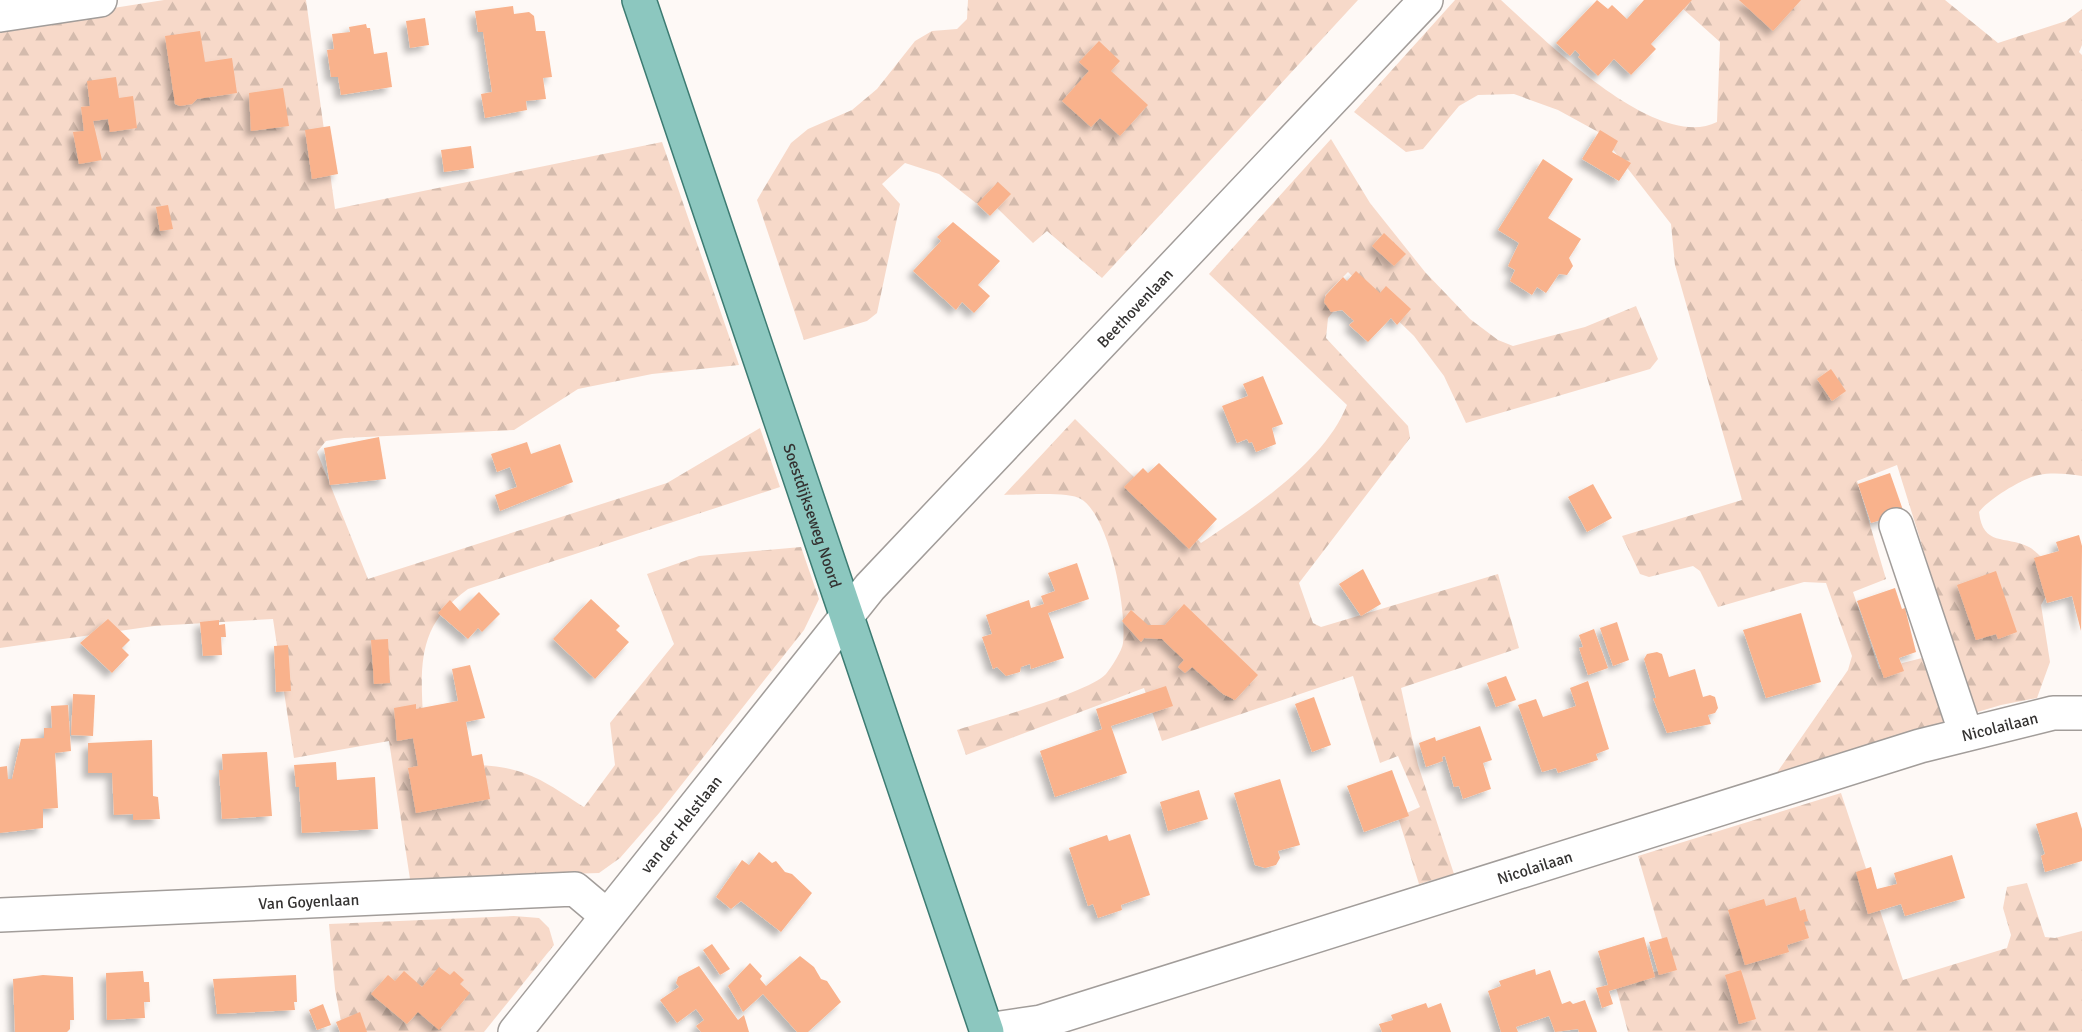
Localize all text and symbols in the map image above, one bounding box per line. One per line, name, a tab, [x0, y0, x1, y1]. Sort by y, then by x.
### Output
street label: Beethovenlaan	[1093, 265, 1178, 352]
street label: Soestdijkseweg Noord	[778, 441, 845, 591]
street label: Nicolailaan	[1960, 708, 2040, 746]
street label: van der Helstlaan	[637, 772, 727, 878]
street label: Nicolailaan	[1495, 847, 1575, 889]
street label: Van Goyenlaan	[258, 890, 360, 914]

